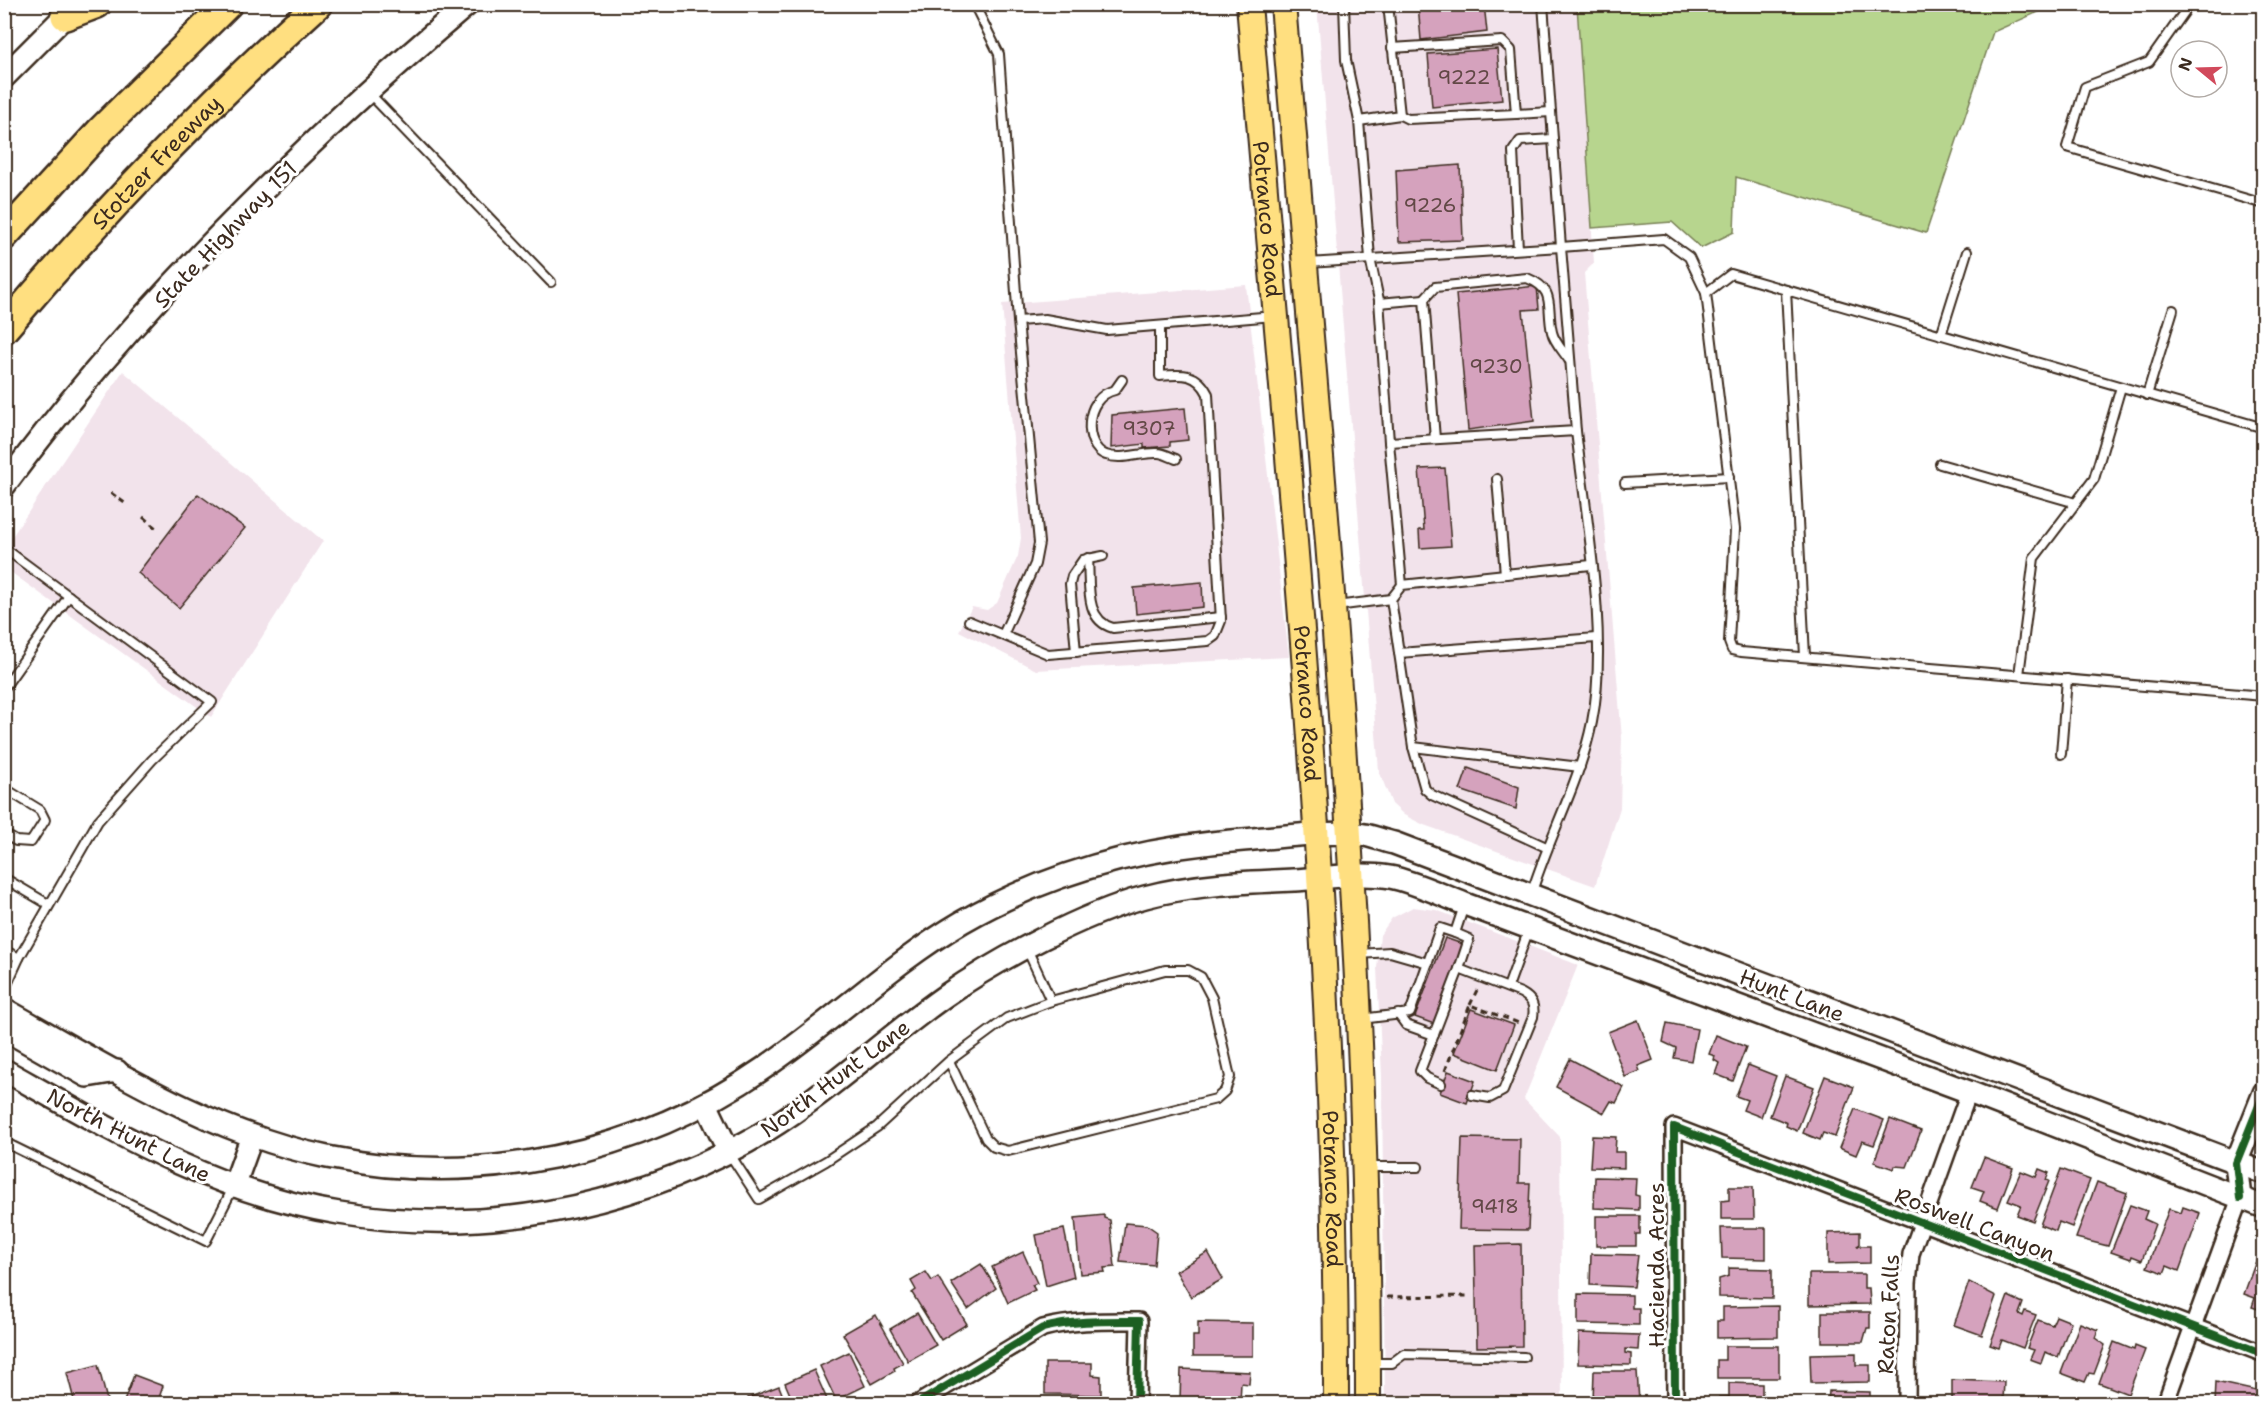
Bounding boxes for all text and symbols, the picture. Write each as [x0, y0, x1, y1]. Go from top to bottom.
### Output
north arrow [2169, 39, 2229, 99]
text: N [2173, 55, 2197, 74]
house number: 9222 [1438, 64, 1490, 90]
street label: Stotzer Freeway [85, 89, 228, 236]
street label: Potranco Road [1246, 140, 1288, 299]
street label: State Highway 151 [147, 154, 303, 314]
house number: 9226 [1403, 192, 1457, 218]
house number: 9230 [1469, 353, 1523, 379]
house number: 9307 [1122, 415, 1176, 441]
street label: Potranco Road [1287, 624, 1327, 783]
street label: Hunt Lane [1735, 962, 1849, 1029]
street label: North Hunt Lane [755, 1013, 916, 1144]
street label: North Hunt Lane [42, 1082, 216, 1189]
street label: Potranco Road [1316, 1110, 1349, 1268]
street label: Roswell Canyon [1891, 1181, 2059, 1268]
street label: Hacienda Acres [1642, 1182, 1671, 1348]
house number: 9418 [1471, 1193, 1519, 1219]
street label: Raton Falls [1871, 1253, 1906, 1375]

